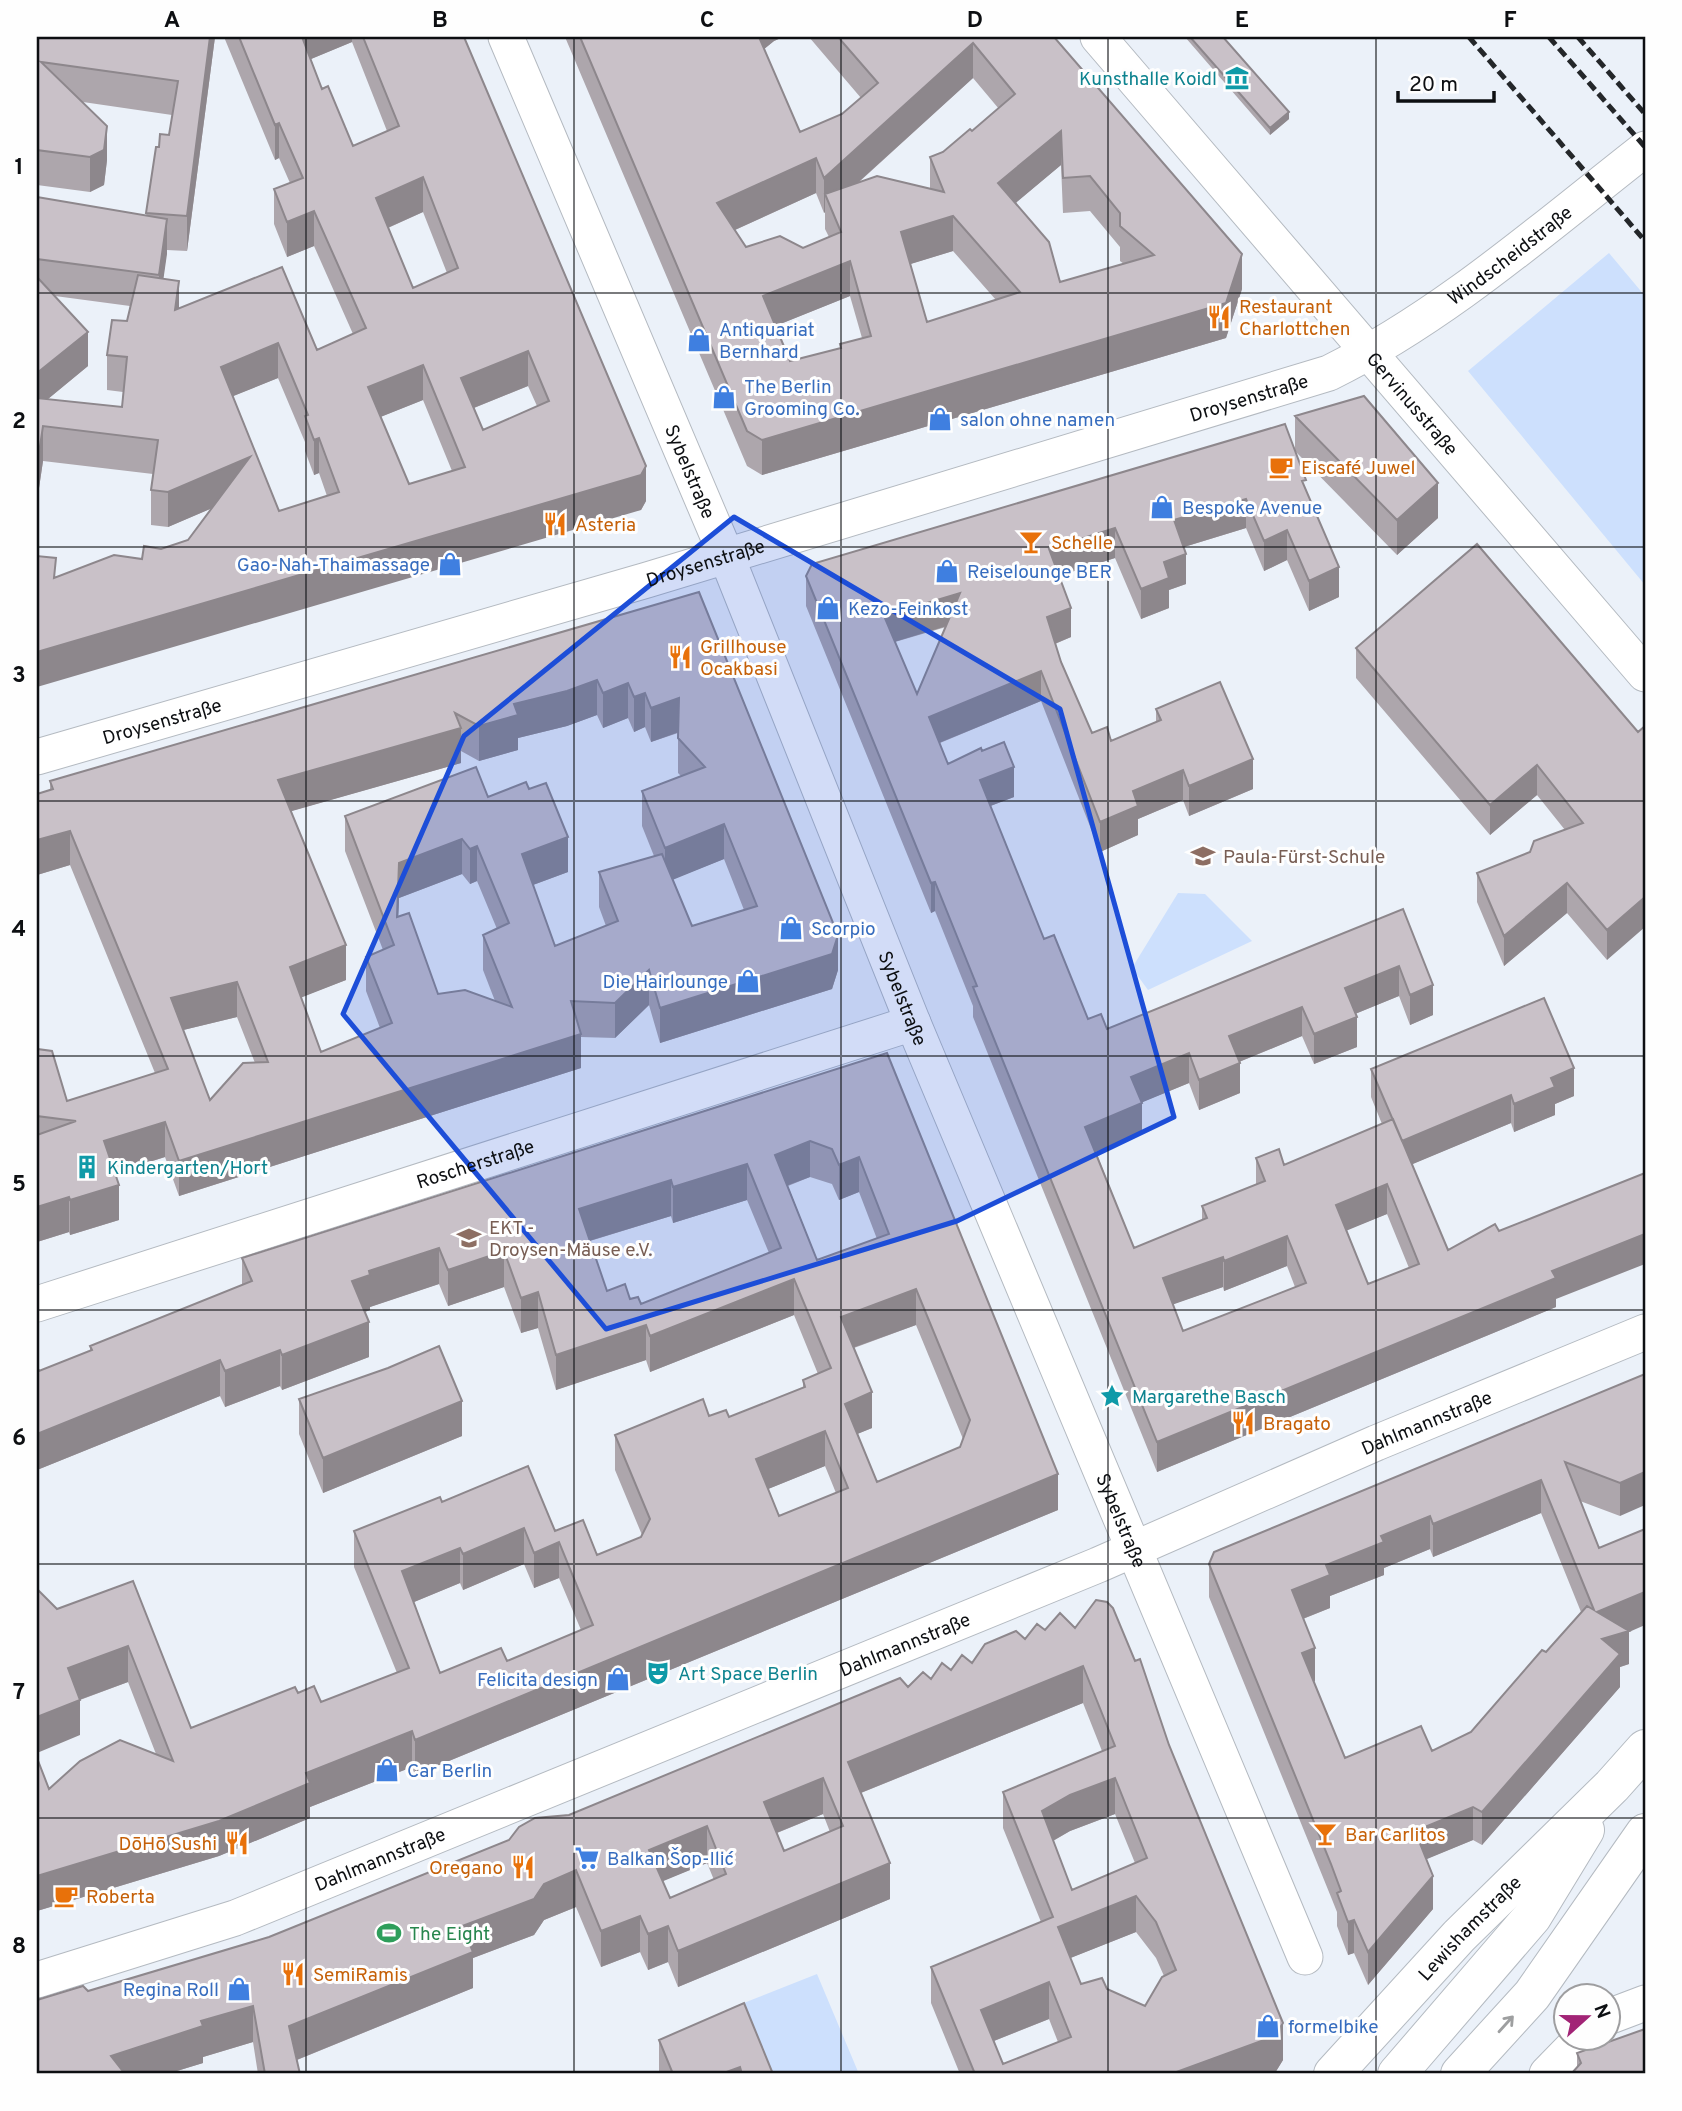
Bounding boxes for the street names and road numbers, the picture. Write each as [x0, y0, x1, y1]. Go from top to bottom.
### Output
street label: Windscheidstraße [1444, 201, 1578, 312]
street label: Gervinusstraße [1360, 348, 1462, 461]
street label: Droysenstraße [1187, 370, 1312, 429]
street label: Sybelstraße [658, 421, 719, 523]
street label: Droysenstraße [643, 535, 768, 594]
street label: Droysenstraße [100, 694, 225, 751]
street label: Sybelstraße [871, 948, 931, 1050]
street label: Roscherstraße [414, 1135, 538, 1196]
street label: Dahlmannstraße [1358, 1386, 1496, 1462]
street label: Sybelstraße [1089, 1470, 1150, 1572]
street label: Dahlmannstraße [836, 1608, 974, 1683]
street label: Dahlmannstraße [312, 1823, 450, 1898]
street label: Lewishamstraße [1414, 1871, 1527, 1987]

